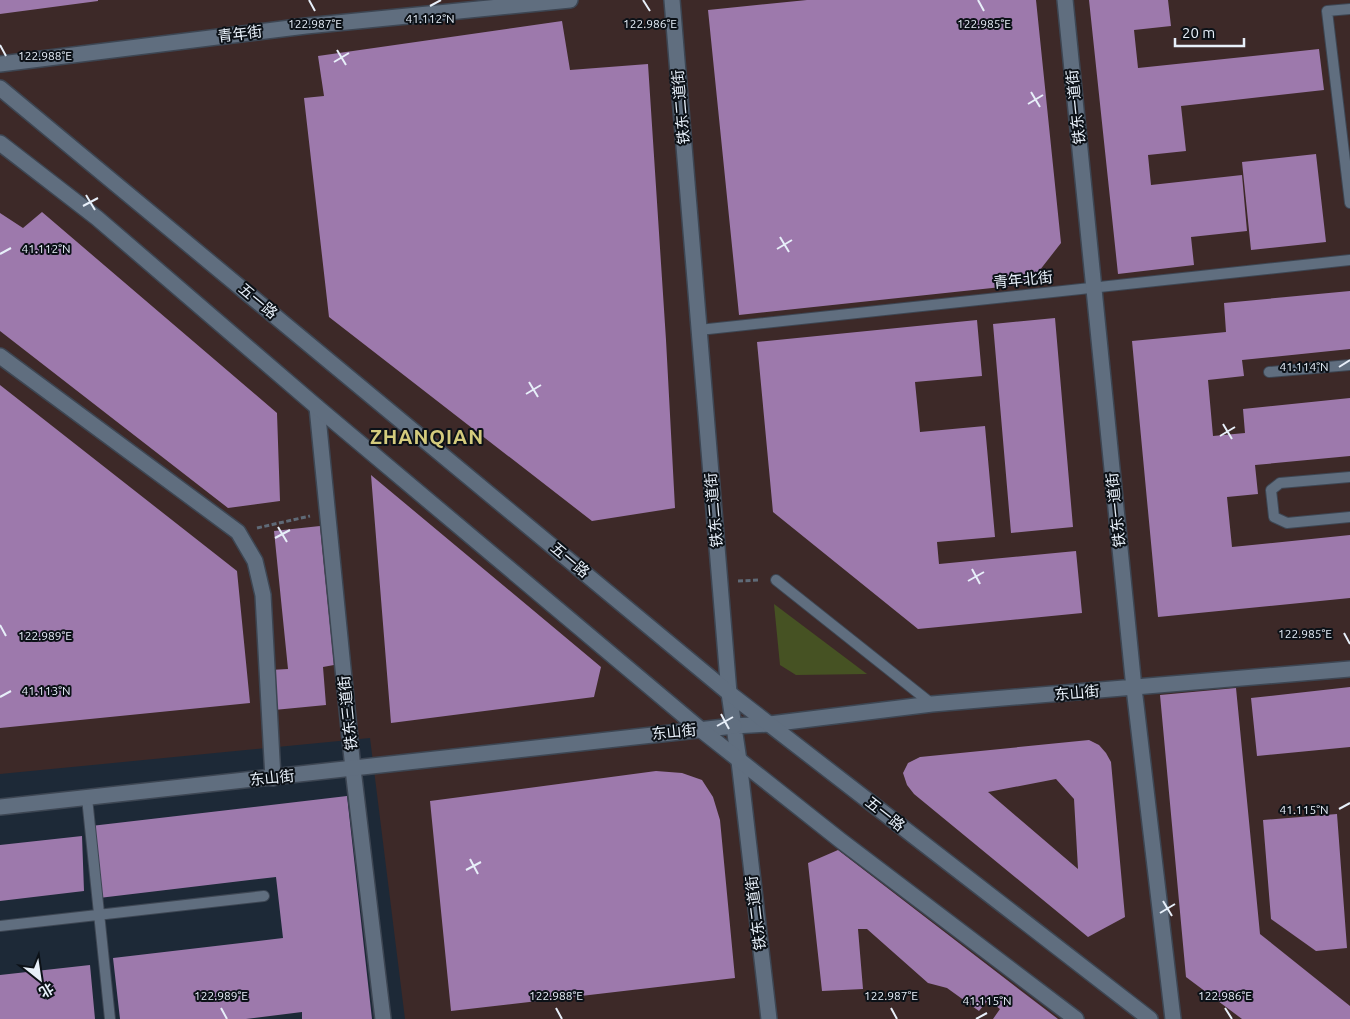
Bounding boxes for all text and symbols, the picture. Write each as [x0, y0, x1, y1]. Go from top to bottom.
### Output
text: 41.112°N [405, 12, 455, 25]
scale bar [1175, 15, 1244, 47]
text: 122.987°E [288, 17, 342, 30]
text: 122.986°E [623, 17, 677, 30]
text: 122.985°E [957, 17, 1011, 30]
street label: 青年街 [217, 22, 263, 45]
text: 20 m [1182, 24, 1215, 41]
text: 122.988°E [18, 49, 72, 62]
street label: 铁东二道街 [669, 69, 692, 145]
street label: 铁东一道街 [1063, 69, 1088, 145]
text: 41.112°N [21, 242, 71, 255]
street label: 青年北街 [992, 268, 1054, 291]
street label: 五一路 [236, 280, 281, 322]
text: 41.114°N [1279, 360, 1329, 373]
district label: ZHANQIAN [370, 425, 484, 448]
street label: 铁东二道街 [702, 472, 725, 548]
street label: 铁东一道街 [1103, 472, 1128, 548]
street label: 五一路 [548, 539, 593, 581]
text: 122.985°E [1278, 627, 1332, 640]
text: 122.989°E [18, 629, 72, 642]
street label: 铁东三道街 [335, 675, 360, 751]
street label: 东山街 [1054, 682, 1100, 703]
text: 41.113°N [21, 684, 71, 697]
street label: 东山街 [651, 721, 697, 742]
street label: 东山街 [249, 767, 295, 788]
street label: 五一路 [862, 793, 908, 834]
text: 41.115°N [1279, 803, 1329, 816]
street label: 铁东二道街 [742, 875, 769, 951]
north arrow [15, 954, 65, 1004]
text: 北 [36, 980, 57, 1001]
text: 122.989°E [194, 989, 248, 1002]
text: 122.988°E [529, 989, 583, 1002]
text: 122.987°E [864, 989, 918, 1002]
text: 122.986°E [1198, 989, 1252, 1002]
text: 41.115°N [962, 994, 1012, 1007]

